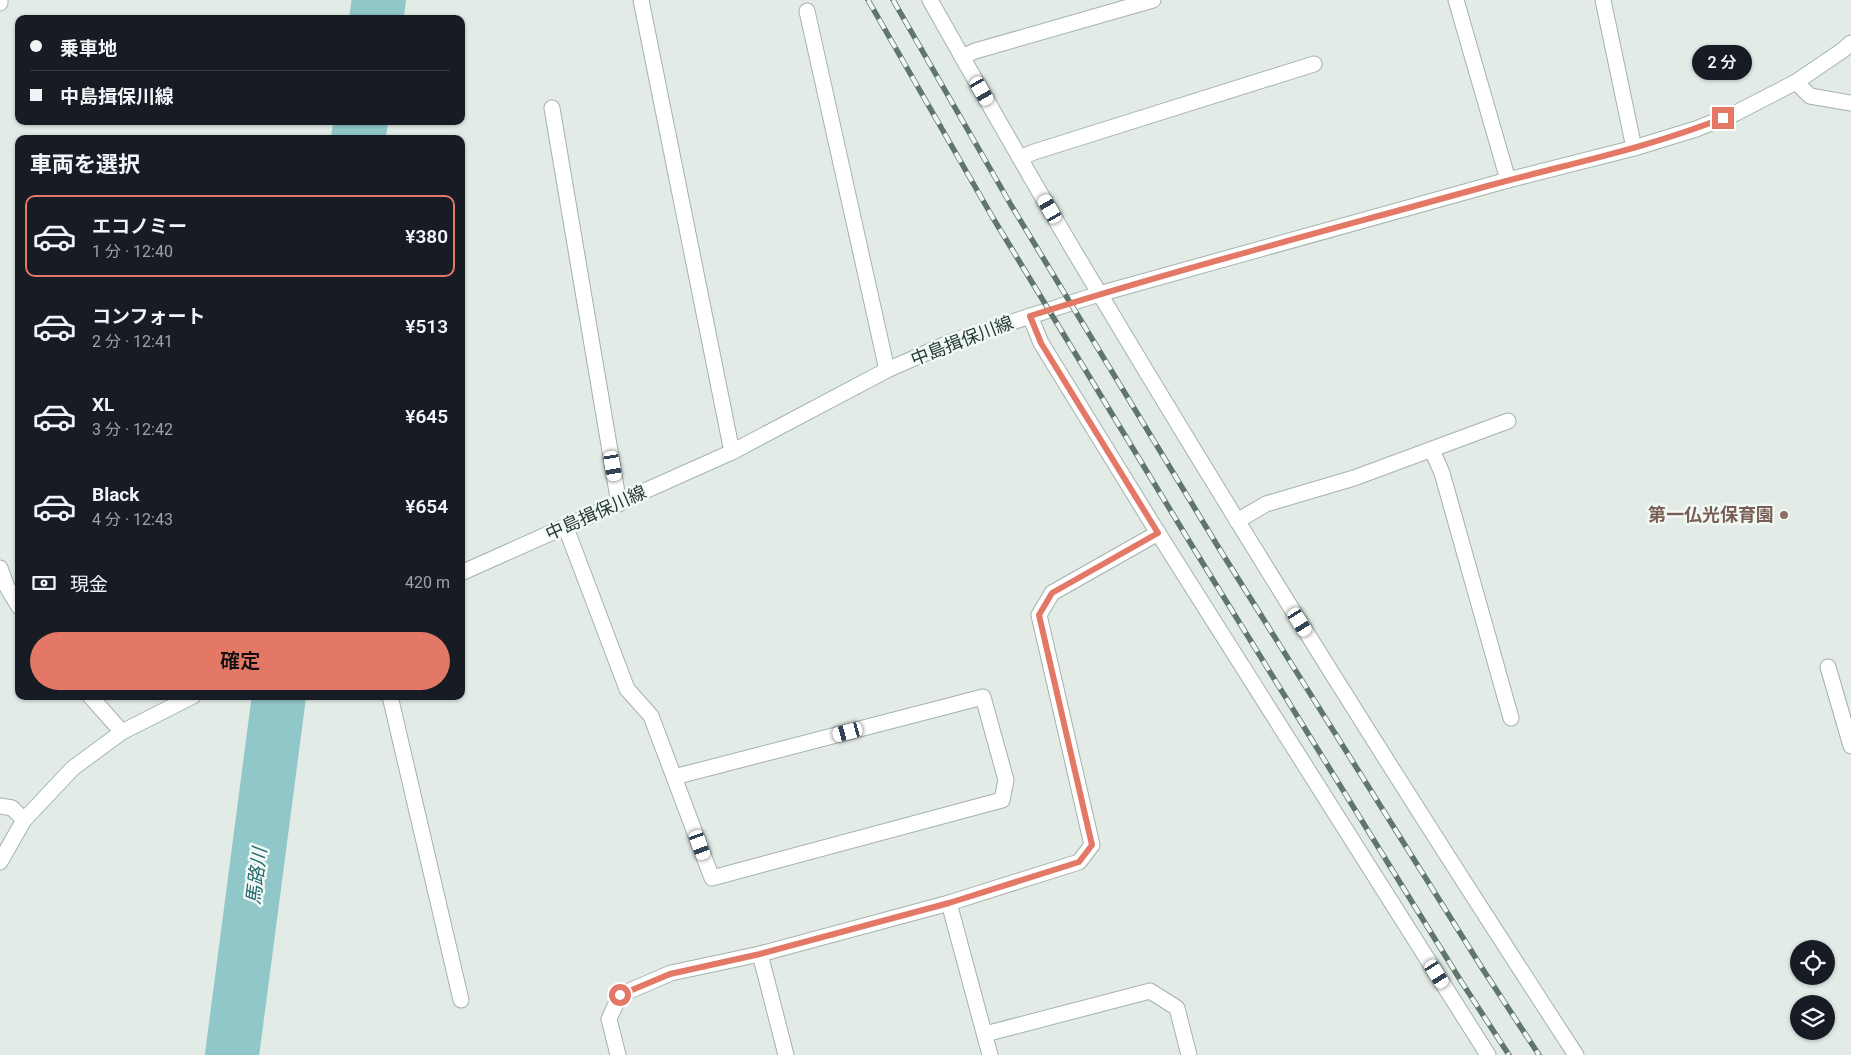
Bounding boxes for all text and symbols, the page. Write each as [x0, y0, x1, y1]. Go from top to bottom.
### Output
text: 乗車地 [60, 37, 117, 60]
callout: 2 分 [1693, 46, 1753, 80]
text: 2 分 [1707, 53, 1737, 72]
car [968, 74, 995, 108]
text: 中島揖保川線 [60, 85, 174, 108]
route end [1712, 107, 1734, 129]
text: 車両を選択 [30, 152, 140, 177]
car [1036, 192, 1063, 226]
icon: car [32, 214, 77, 259]
text: エコノミー [92, 215, 187, 238]
text: ¥380 [405, 225, 448, 248]
text: 1 分 · 12:40 [92, 242, 173, 261]
icon: car [32, 304, 77, 349]
text: コンフォート [92, 305, 205, 328]
street label: 中島揖保川線 [908, 311, 1016, 370]
text: ¥513 [405, 315, 448, 338]
text: 2 分 · 12:41 [92, 332, 173, 351]
text: XL [92, 393, 114, 416]
icon: car [32, 394, 77, 439]
text: ¥645 [405, 405, 448, 428]
text: 3 分 · 12:42 [92, 420, 173, 439]
car [603, 450, 622, 482]
street label: 中島揖保川線 [542, 481, 649, 544]
text: Black [92, 483, 139, 506]
icon: car [32, 484, 77, 529]
text: ¥654 [405, 495, 448, 518]
place label: 第一仏光保育園 [1648, 504, 1774, 525]
marker: 第一仏光保育園 [1778, 509, 1790, 521]
text: 4 分 · 12:43 [92, 510, 173, 529]
icon: cash [30, 569, 58, 597]
text: 現金 [70, 573, 108, 596]
text: 420 m [405, 573, 450, 592]
car [1285, 605, 1314, 639]
button: 確定 [30, 632, 450, 690]
car [831, 721, 864, 743]
car [687, 828, 712, 862]
water label: 馬路川 [242, 844, 272, 906]
map controls [1790, 940, 1835, 1040]
button: locate [1790, 940, 1835, 985]
car [1422, 957, 1451, 991]
route start [609, 984, 631, 1006]
button: layers [1790, 995, 1835, 1040]

